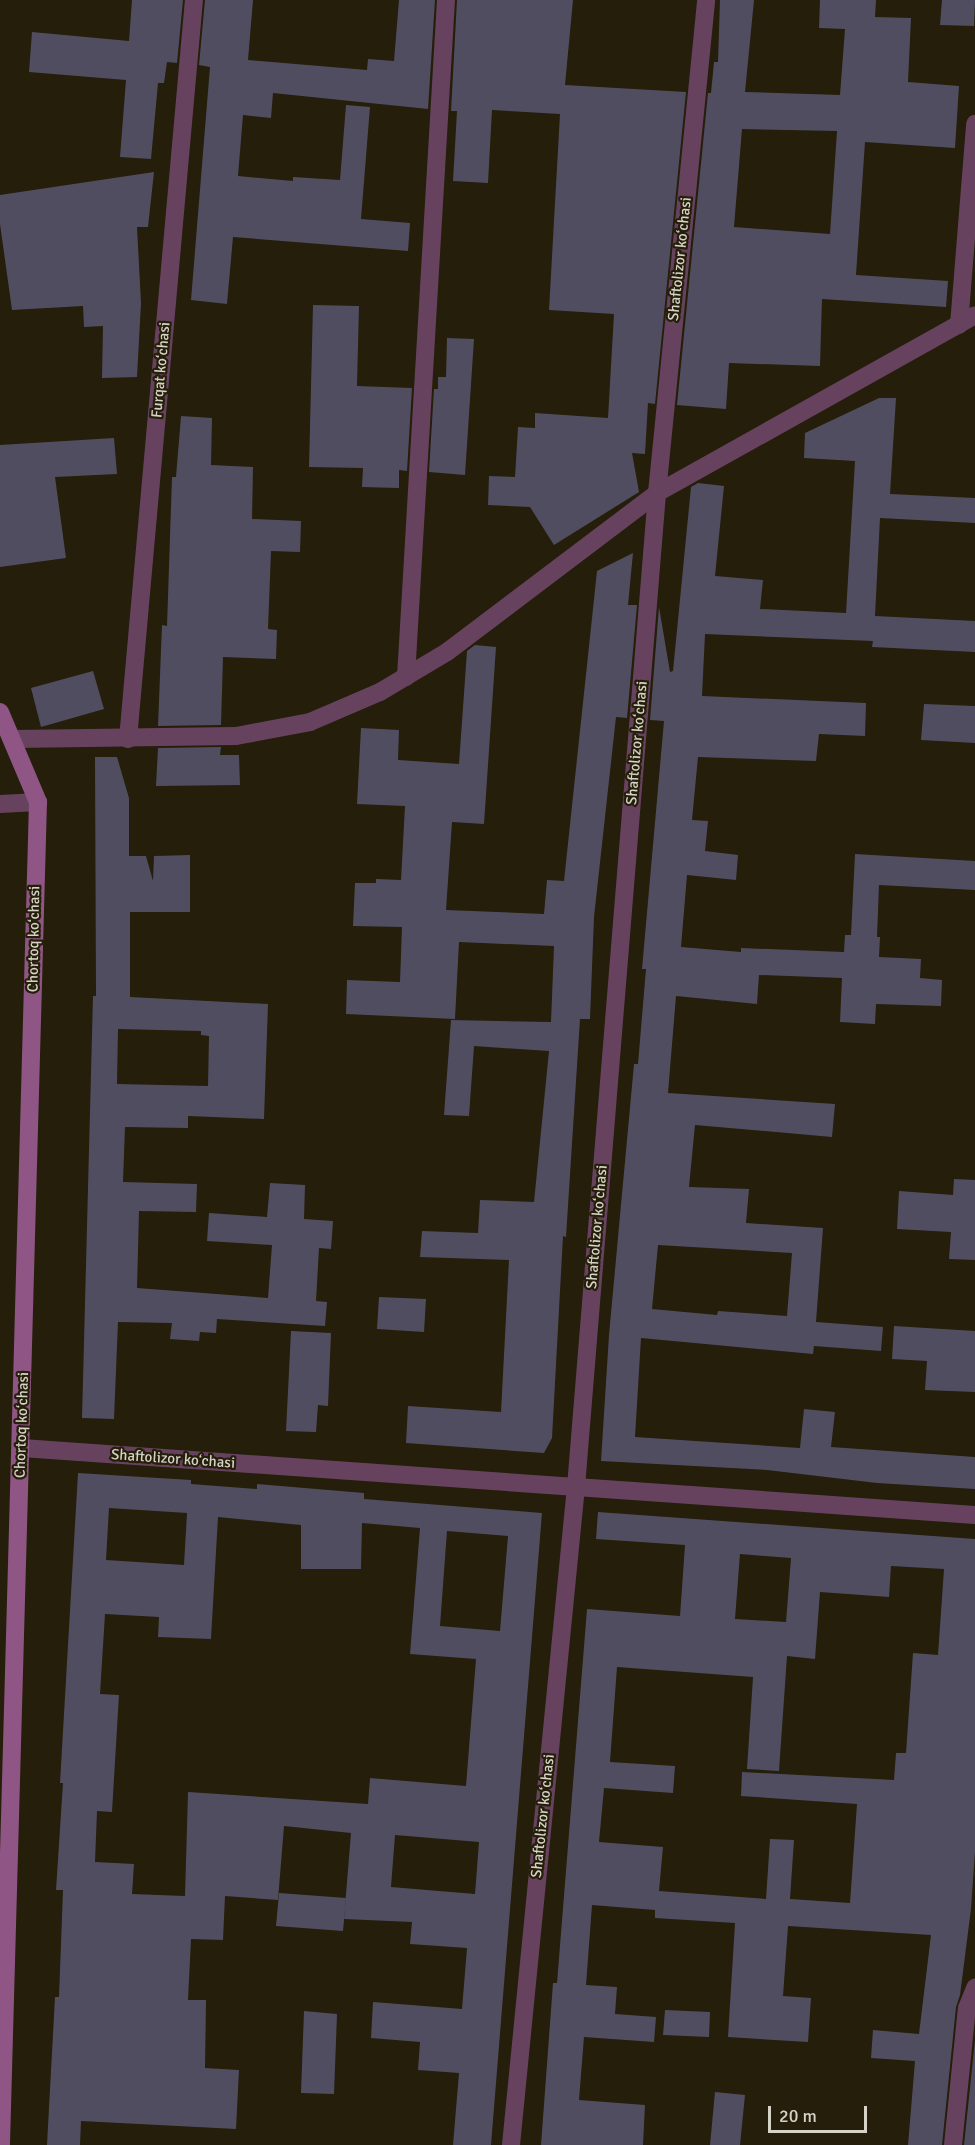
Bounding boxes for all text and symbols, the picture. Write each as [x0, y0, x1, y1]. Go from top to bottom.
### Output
street label: Shaftolizor koʻchasi [665, 196, 695, 322]
street label: Furqat koʻchasi [148, 321, 174, 419]
street label: Shaftolizor koʻchasi [623, 680, 651, 806]
street label: Chortoq koʻchasi [24, 886, 44, 992]
street label: Shaftolizor koʻchasi [583, 1164, 611, 1290]
street label: Chortoq koʻchasi [11, 1372, 33, 1478]
street label: Shaftolizor koʻchasi [110, 1446, 236, 1472]
street label: Shaftolizor koʻchasi [528, 1753, 558, 1879]
scale bar [771, 2094, 870, 2132]
text: 20 m [779, 2105, 817, 2127]

